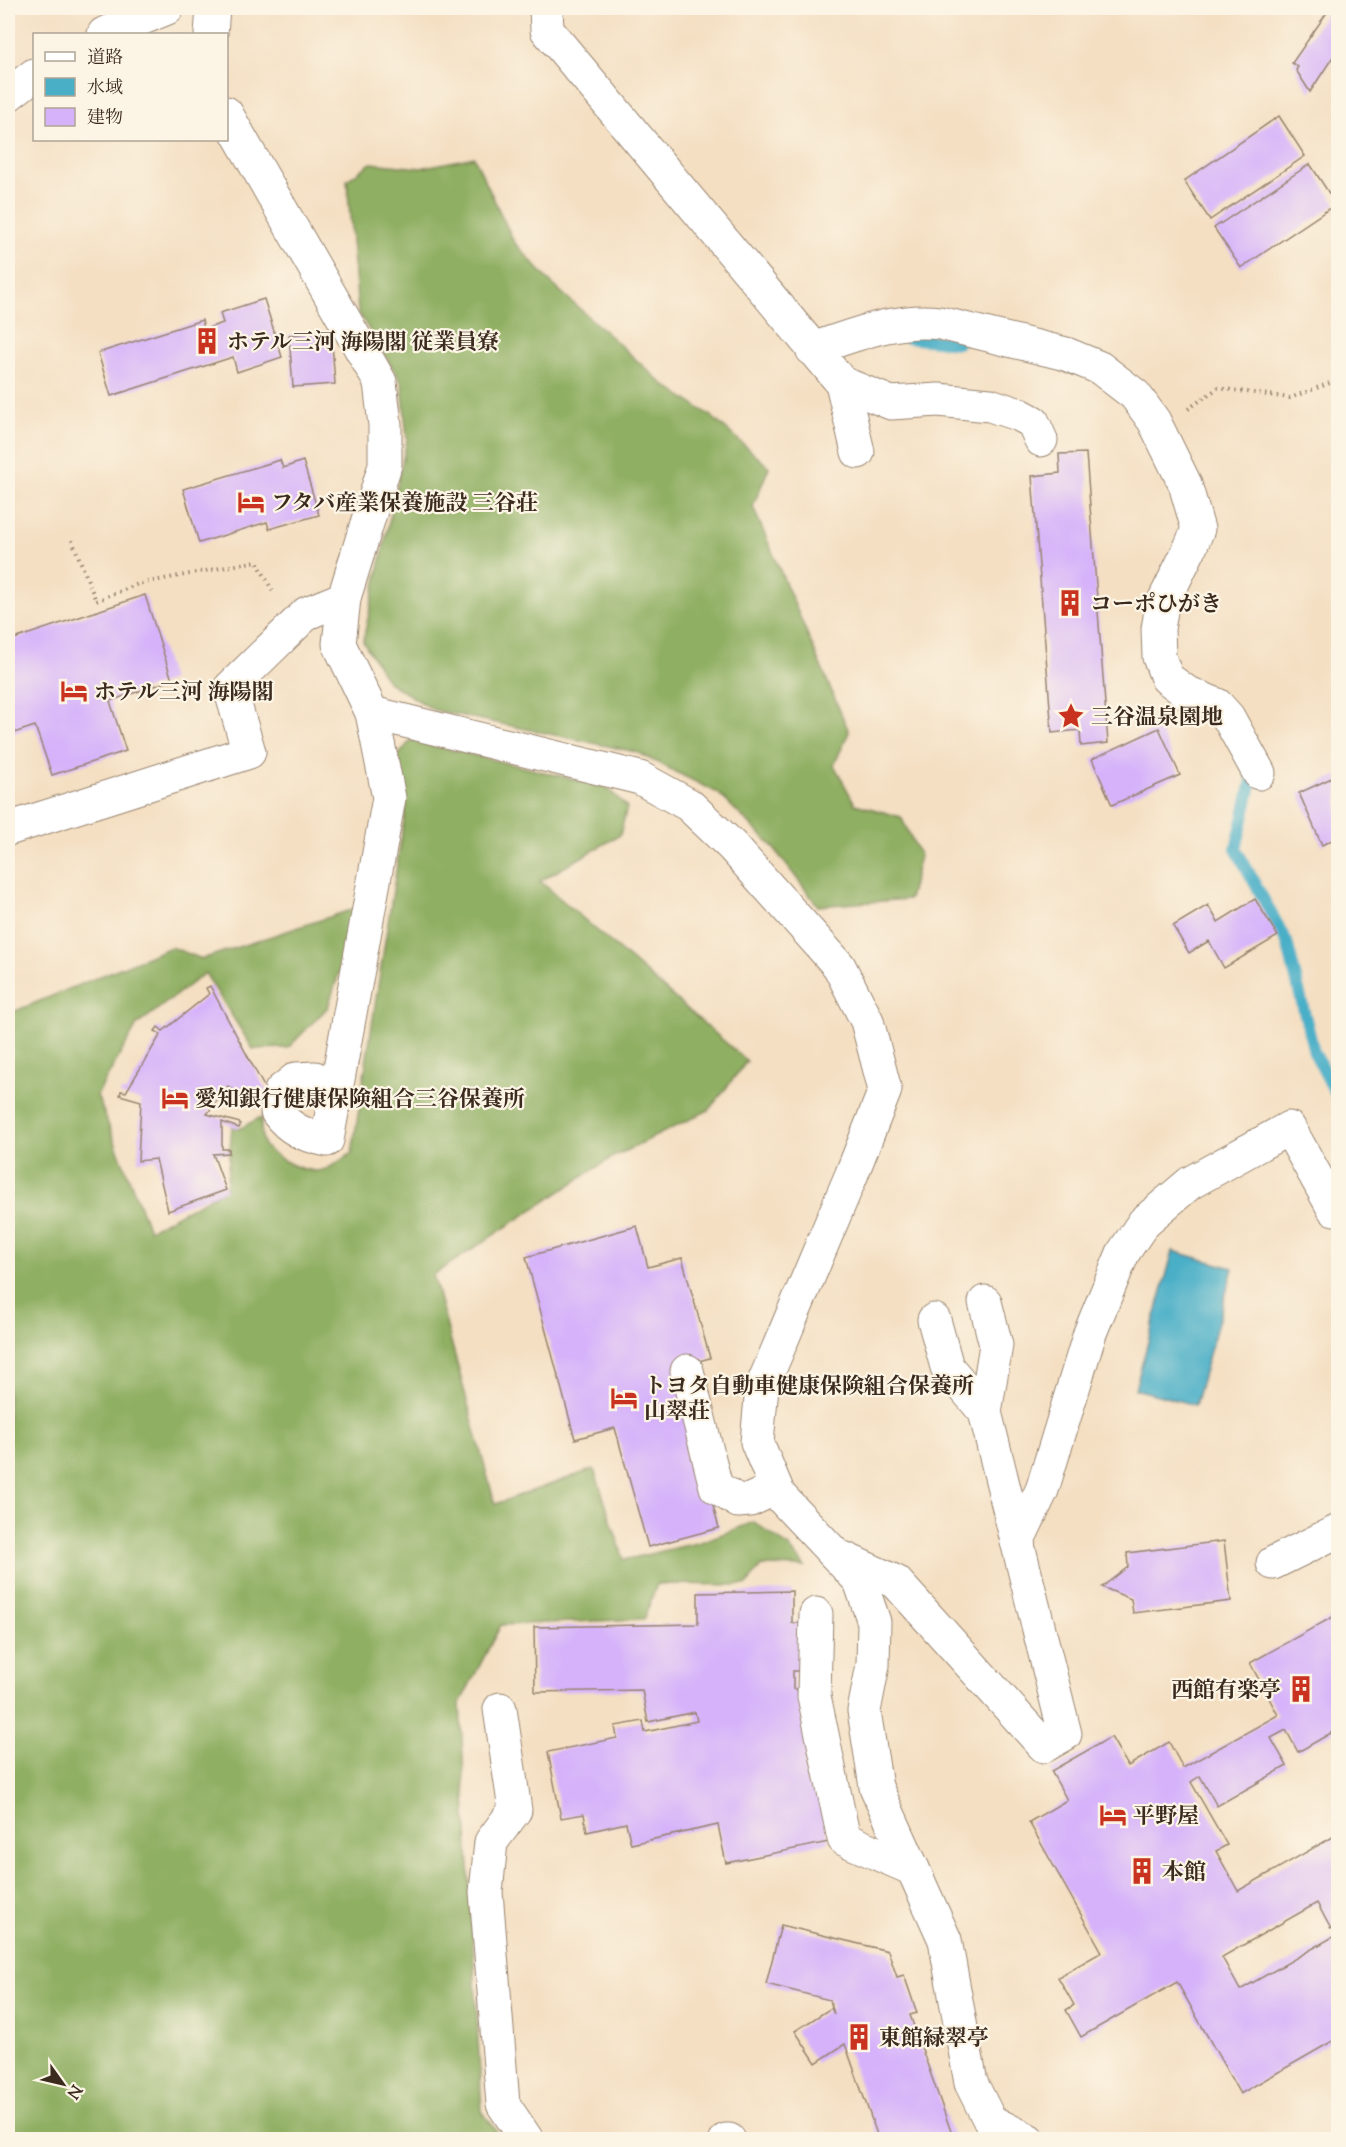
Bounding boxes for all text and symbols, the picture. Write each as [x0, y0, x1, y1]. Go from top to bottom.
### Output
legend [33, 33, 228, 141]
text: 道路 [87, 46, 123, 72]
text: 水域 [87, 76, 123, 102]
text: 建物 [87, 106, 123, 132]
building icon: ホテル三河 海陽閣 従業員寮 [192, 326, 222, 356]
place label: ホテル三河 海陽閣 従業員寮 [227, 328, 499, 360]
hotel icon: フタバ産業保養施設 三谷荘 [236, 487, 266, 517]
place label: フタバ産業保養施設 三谷荘 [271, 489, 538, 521]
building icon: コーポひがき [1055, 588, 1085, 618]
place label: コーポひがき [1090, 590, 1222, 622]
hotel icon: ホテル三河 海陽閣 [59, 676, 89, 706]
place label: ホテル三河 海陽閣 [94, 678, 274, 710]
place icon: 三谷温泉園地 [1056, 701, 1086, 731]
place label: 三谷温泉園地 [1091, 703, 1223, 735]
hotel icon: 愛知銀行健康保険組合三谷保養所 [160, 1083, 190, 1113]
place label: 愛知銀行健康保険組合三谷保養所 [195, 1085, 525, 1117]
place label: トヨタ自動車健康保険組合保養所 山翠荘 [644, 1372, 974, 1429]
hotel icon: トヨタ自動車健康保険組合保養所 山翠荘 [609, 1383, 639, 1413]
building icon: 西館有楽亭 [1286, 1674, 1316, 1704]
place label: 西館有楽亭 [1171, 1676, 1281, 1708]
hotel icon: 平野屋 [1098, 1800, 1128, 1830]
place label: 平野屋 [1133, 1802, 1199, 1834]
building icon: 本館 [1127, 1856, 1157, 1886]
place label: 本館 [1162, 1858, 1206, 1890]
building icon: 東館緑翠亭 [844, 2022, 874, 2052]
place label: 東館緑翠亭 [879, 2024, 989, 2056]
north arrow [33, 2054, 93, 2114]
text: N [60, 2079, 86, 2103]

